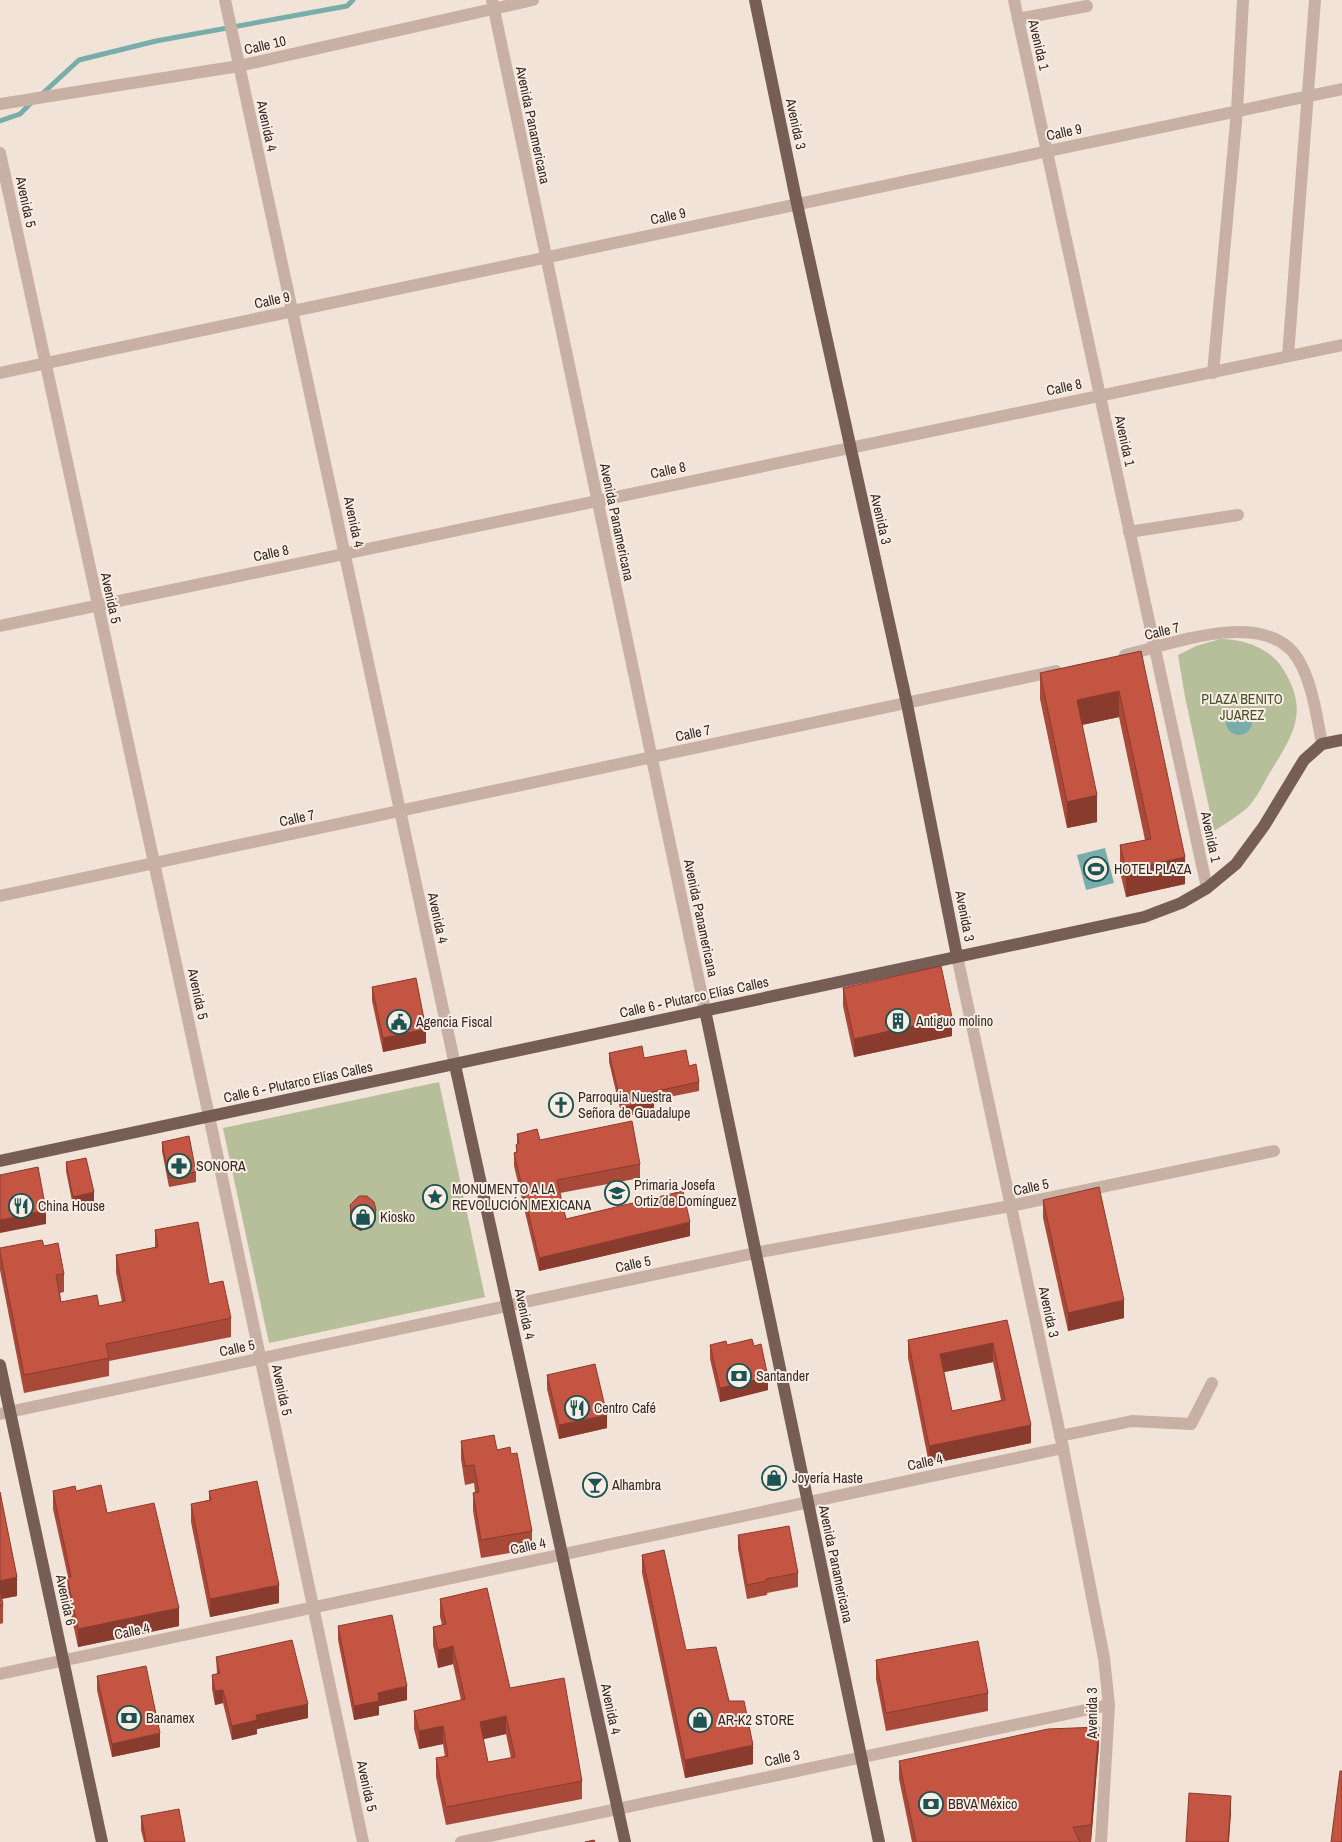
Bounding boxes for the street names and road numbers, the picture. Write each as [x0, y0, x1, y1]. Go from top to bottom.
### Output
street label: Avenida 1 [1024, 17, 1054, 73]
street label: Calle 10 [242, 31, 288, 59]
street label: Avenida Panamericana [512, 64, 554, 186]
street label: Avenida 3 [782, 96, 810, 151]
street label: Avenida 4 [253, 98, 281, 154]
street label: Calle 9 [1045, 119, 1083, 145]
street label: Avenida 5 [12, 174, 40, 229]
street label: Calle 9 [649, 203, 687, 229]
street label: Calle 9 [253, 287, 291, 313]
street label: Calle 8 [1045, 374, 1083, 400]
street label: Avenida 1 [1111, 413, 1139, 469]
street label: Calle 8 [649, 457, 687, 483]
street label: Avenida Panamericana [596, 461, 638, 583]
street label: Avenida 3 [866, 491, 896, 546]
street label: Avenida 4 [340, 494, 368, 550]
street label: Calle 8 [252, 540, 290, 566]
street label: Avenida 5 [97, 570, 125, 625]
street label: Calle 7 [1143, 618, 1181, 644]
street label: Calle 7 [674, 720, 712, 746]
street label: Calle 7 [278, 805, 316, 831]
street label: Avenida 1 [1197, 809, 1225, 865]
street label: Avenida Panamericana [680, 857, 722, 979]
street label: Avenida 3 [951, 888, 979, 943]
street label: Avenida 4 [424, 890, 452, 946]
street label: Avenida 5 [184, 966, 212, 1021]
street label: Calle 6 - Plutarco Elías Calles [618, 972, 770, 1022]
street label: Calle 6 - Plutarco Elías Calles [222, 1057, 374, 1107]
street label: Calle 5 [1012, 1174, 1050, 1200]
street label: Calle 5 [614, 1251, 652, 1277]
street label: Avenida 3 [1035, 1284, 1063, 1339]
street label: Avenida 4 [511, 1286, 539, 1342]
street label: Calle 5 [218, 1335, 256, 1361]
street label: Avenida 5 [268, 1362, 296, 1417]
street label: Calle 4 [906, 1449, 945, 1475]
street label: Avenida Panamericana [815, 1503, 857, 1625]
street label: Calle 4 [509, 1533, 548, 1559]
street label: Avenida 6 [52, 1572, 80, 1627]
street label: Calle 4 [113, 1618, 152, 1644]
street label: Avenida 4 [597, 1681, 625, 1737]
street label: Avenida 3 [1083, 1687, 1101, 1740]
street label: Calle 3 [763, 1745, 801, 1771]
street label: Avenida 5 [353, 1758, 381, 1813]

